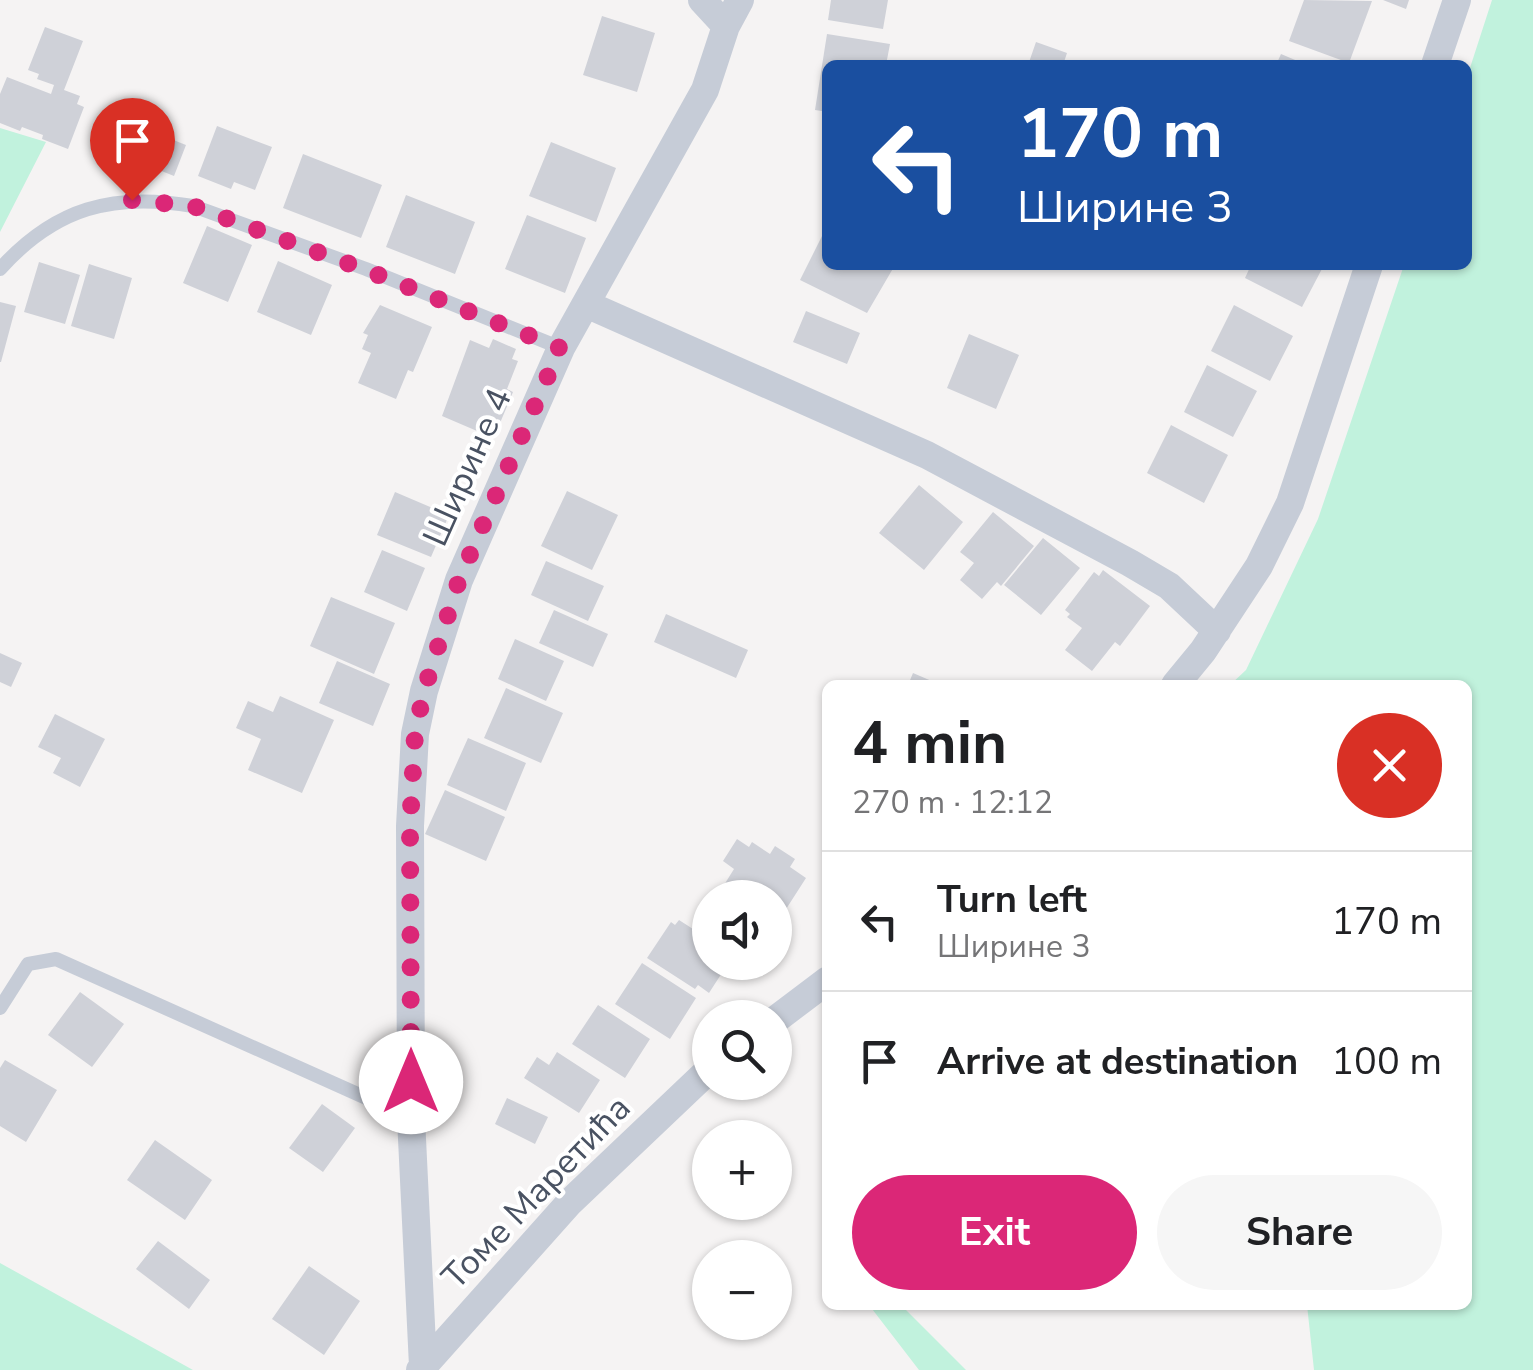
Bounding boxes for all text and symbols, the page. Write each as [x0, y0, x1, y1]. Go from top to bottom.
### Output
text: 170 m [1017, 86, 1223, 182]
pin [90, 98, 175, 201]
icon: left [852, 100, 982, 230]
icon: arrive [105, 113, 160, 168]
text: Ширине 3 [1017, 177, 1233, 238]
street label: Ширине 4 [412, 381, 523, 554]
text: 4 min [852, 702, 1007, 784]
button: close [1337, 713, 1442, 818]
text: 270 m · 12:12 [852, 781, 1053, 824]
text: Turn left [937, 874, 1087, 925]
map controls [692, 880, 792, 1340]
button: sound [692, 880, 792, 980]
icon: left [852, 894, 907, 949]
text: 170 m [1331, 896, 1442, 947]
text: Ширине 3 [937, 925, 1091, 968]
button: search [692, 1000, 792, 1100]
position arrow [359, 1030, 463, 1134]
icon: arrive [852, 1034, 907, 1089]
text: Arrive at destination [937, 1036, 1298, 1087]
text: 100 m [1331, 1036, 1442, 1087]
street label: Томе Маретића [432, 1085, 641, 1300]
button: + [692, 1120, 792, 1220]
button: Exit [852, 1175, 1137, 1290]
button: Share [1157, 1175, 1442, 1290]
button: − [692, 1240, 792, 1340]

